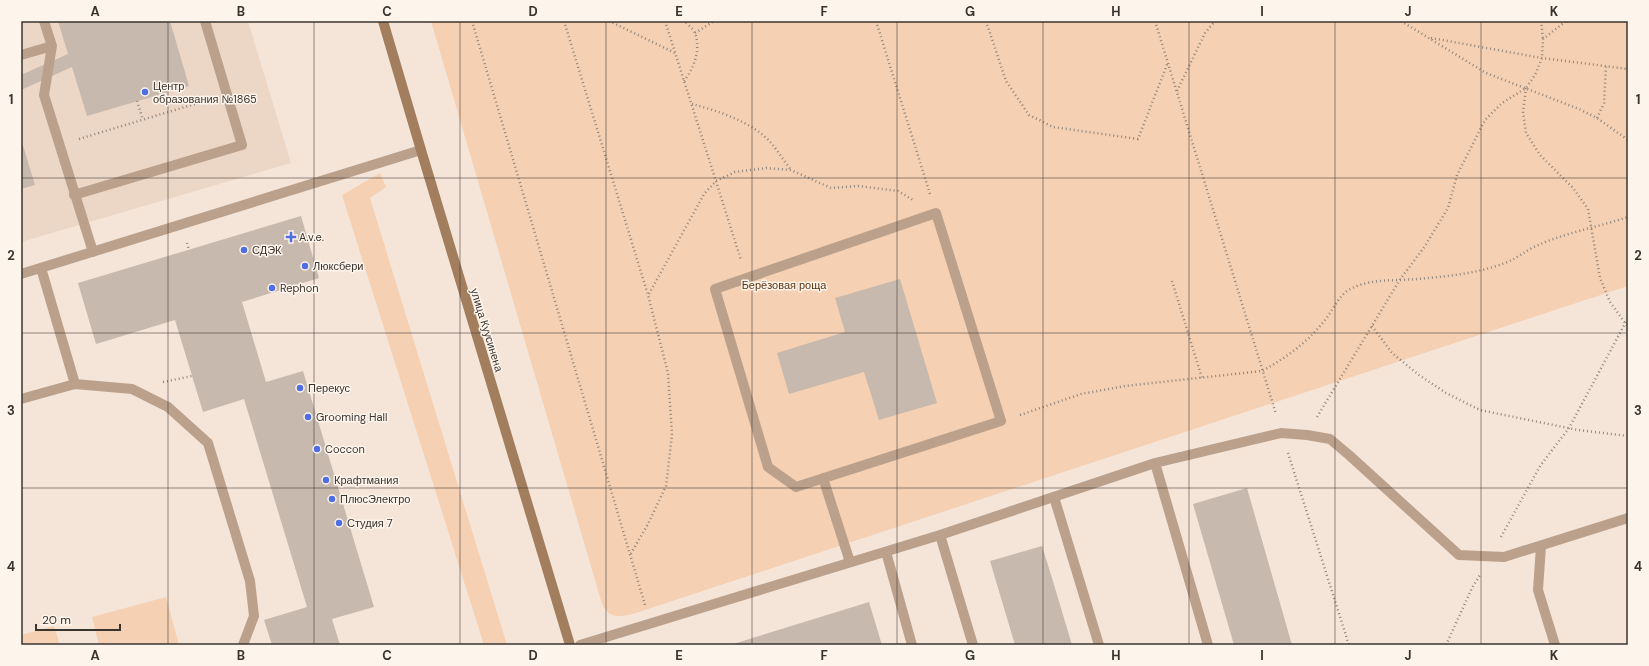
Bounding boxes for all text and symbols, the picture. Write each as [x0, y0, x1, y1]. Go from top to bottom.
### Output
text: A [90, 3, 100, 20]
text: B [237, 3, 245, 20]
text: C [382, 3, 392, 20]
text: D [528, 3, 538, 20]
text: E [675, 3, 683, 20]
text: F [820, 3, 828, 20]
text: G [965, 3, 975, 20]
text: H [1111, 3, 1121, 20]
text: I [1260, 3, 1264, 20]
text: J [1404, 3, 1412, 20]
text: K [1550, 3, 1559, 20]
place label: Центр образования №1865 [153, 79, 257, 106]
marker: Центр образования №1865 [140, 87, 150, 97]
text: 1 [9, 91, 13, 108]
text: 1 [1636, 91, 1640, 108]
place label: A.v.e. [299, 230, 324, 244]
marker: A.v.e. [286, 232, 296, 242]
place label: СДЭК [252, 243, 282, 257]
marker: СДЭК [239, 245, 249, 255]
text: 2 [7, 247, 15, 264]
text: 2 [1634, 247, 1642, 264]
place label: Люксбери [313, 259, 363, 273]
marker: Люксбери [300, 261, 310, 271]
park label: Берёзовая роща [742, 278, 827, 292]
place label: Rephon [280, 281, 319, 295]
marker: Rephon [267, 283, 277, 293]
street label: улица Куусинена [468, 287, 507, 374]
place label: Перекус [308, 381, 351, 395]
marker: Перекус [295, 383, 305, 393]
text: 3 [7, 402, 15, 419]
text: 3 [1634, 402, 1642, 419]
place label: Grooming Hall [316, 410, 387, 424]
marker: Grooming Hall [303, 412, 313, 422]
place label: Coccon [325, 442, 365, 456]
marker: Coccon [312, 444, 322, 454]
place label: Крафтмания [334, 473, 398, 487]
marker: Крафтмания [321, 475, 331, 485]
place label: ПлюсЭлектро [340, 492, 410, 506]
marker: ПлюсЭлектро [327, 494, 337, 504]
place label: Студия 7 [347, 516, 393, 530]
marker: Студия 7 [334, 518, 344, 528]
text: 4 [7, 558, 15, 575]
text: 4 [1634, 558, 1642, 575]
scale bar [36, 606, 120, 632]
text: 20 m [42, 612, 71, 628]
text: A [90, 647, 100, 664]
text: B [237, 647, 245, 664]
text: C [382, 647, 392, 664]
text: D [528, 647, 538, 664]
text: E [675, 647, 683, 664]
text: F [820, 647, 828, 664]
text: G [965, 647, 975, 664]
text: H [1111, 647, 1121, 664]
text: I [1260, 647, 1264, 664]
text: J [1404, 647, 1412, 664]
text: K [1550, 647, 1559, 664]

